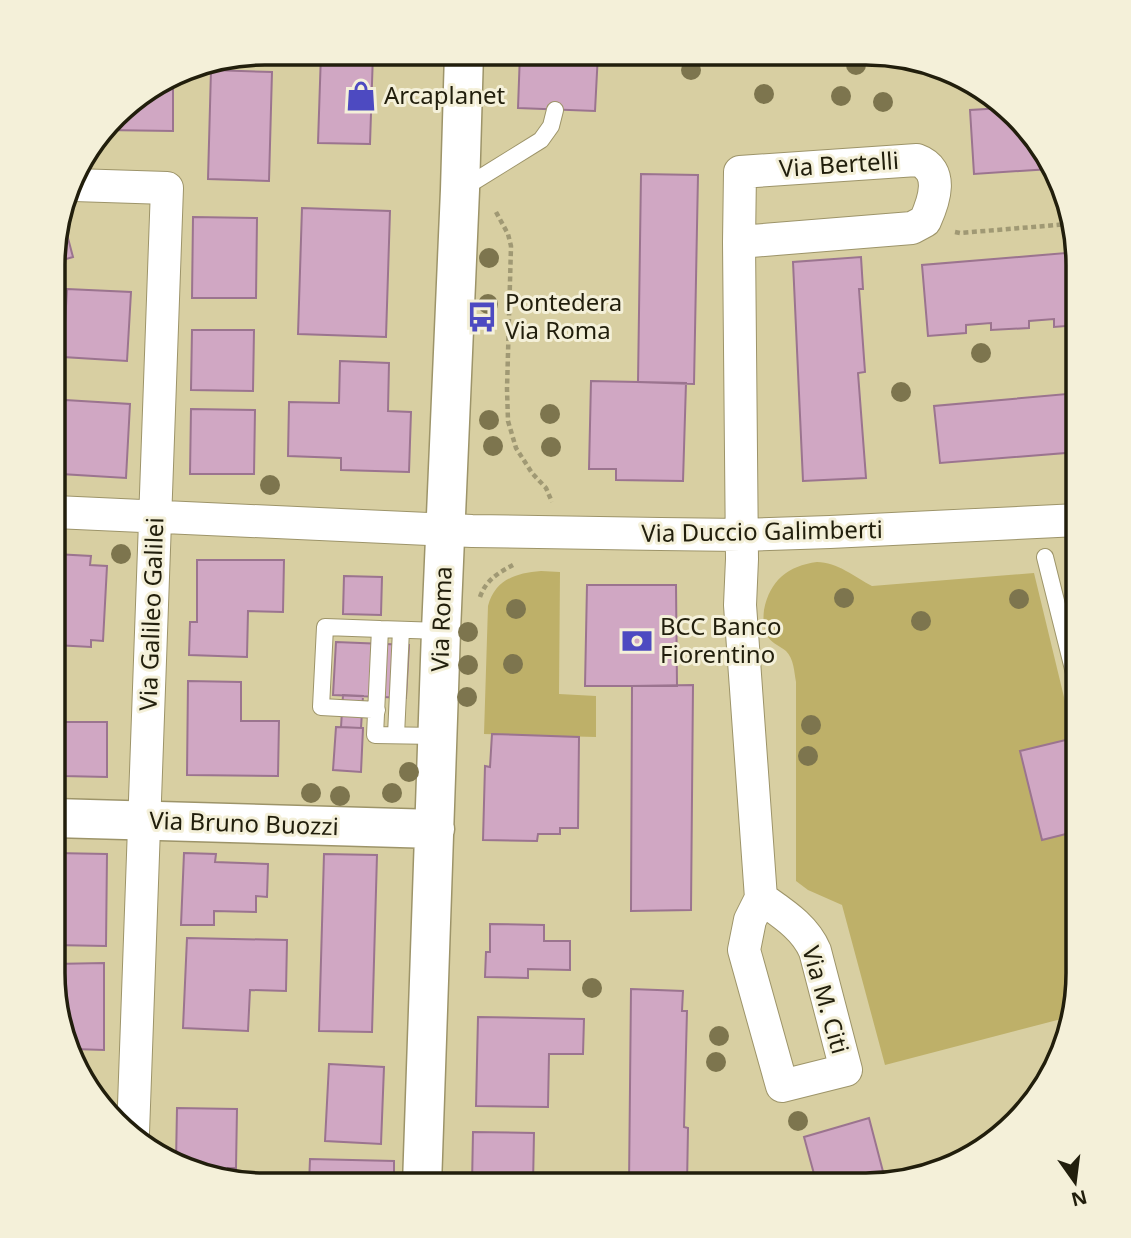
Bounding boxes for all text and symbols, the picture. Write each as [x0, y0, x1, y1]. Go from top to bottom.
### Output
place label: Arcaplanet [384, 78, 506, 111]
shop icon: Arcaplanet [344, 79, 378, 113]
street label: Via Bertelli [778, 143, 900, 184]
place label: Pontedera Via Roma [505, 285, 622, 346]
bus stop icon: Pontedera Via Roma [465, 300, 499, 334]
street label: Via Duccio Galimberti [641, 512, 883, 549]
street label: Via Galileo Galilei [131, 517, 170, 711]
street label: Via Roma [422, 566, 459, 672]
place label: BCC Banco Fiorentino [660, 609, 782, 670]
bank icon: BCC Banco Fiorentino [620, 624, 654, 658]
street label: Via Bruno Buozzi [149, 803, 339, 842]
street label: Via M. Citi [795, 942, 858, 1057]
north arrow [1040, 1147, 1110, 1217]
text: N [1068, 1184, 1090, 1213]

